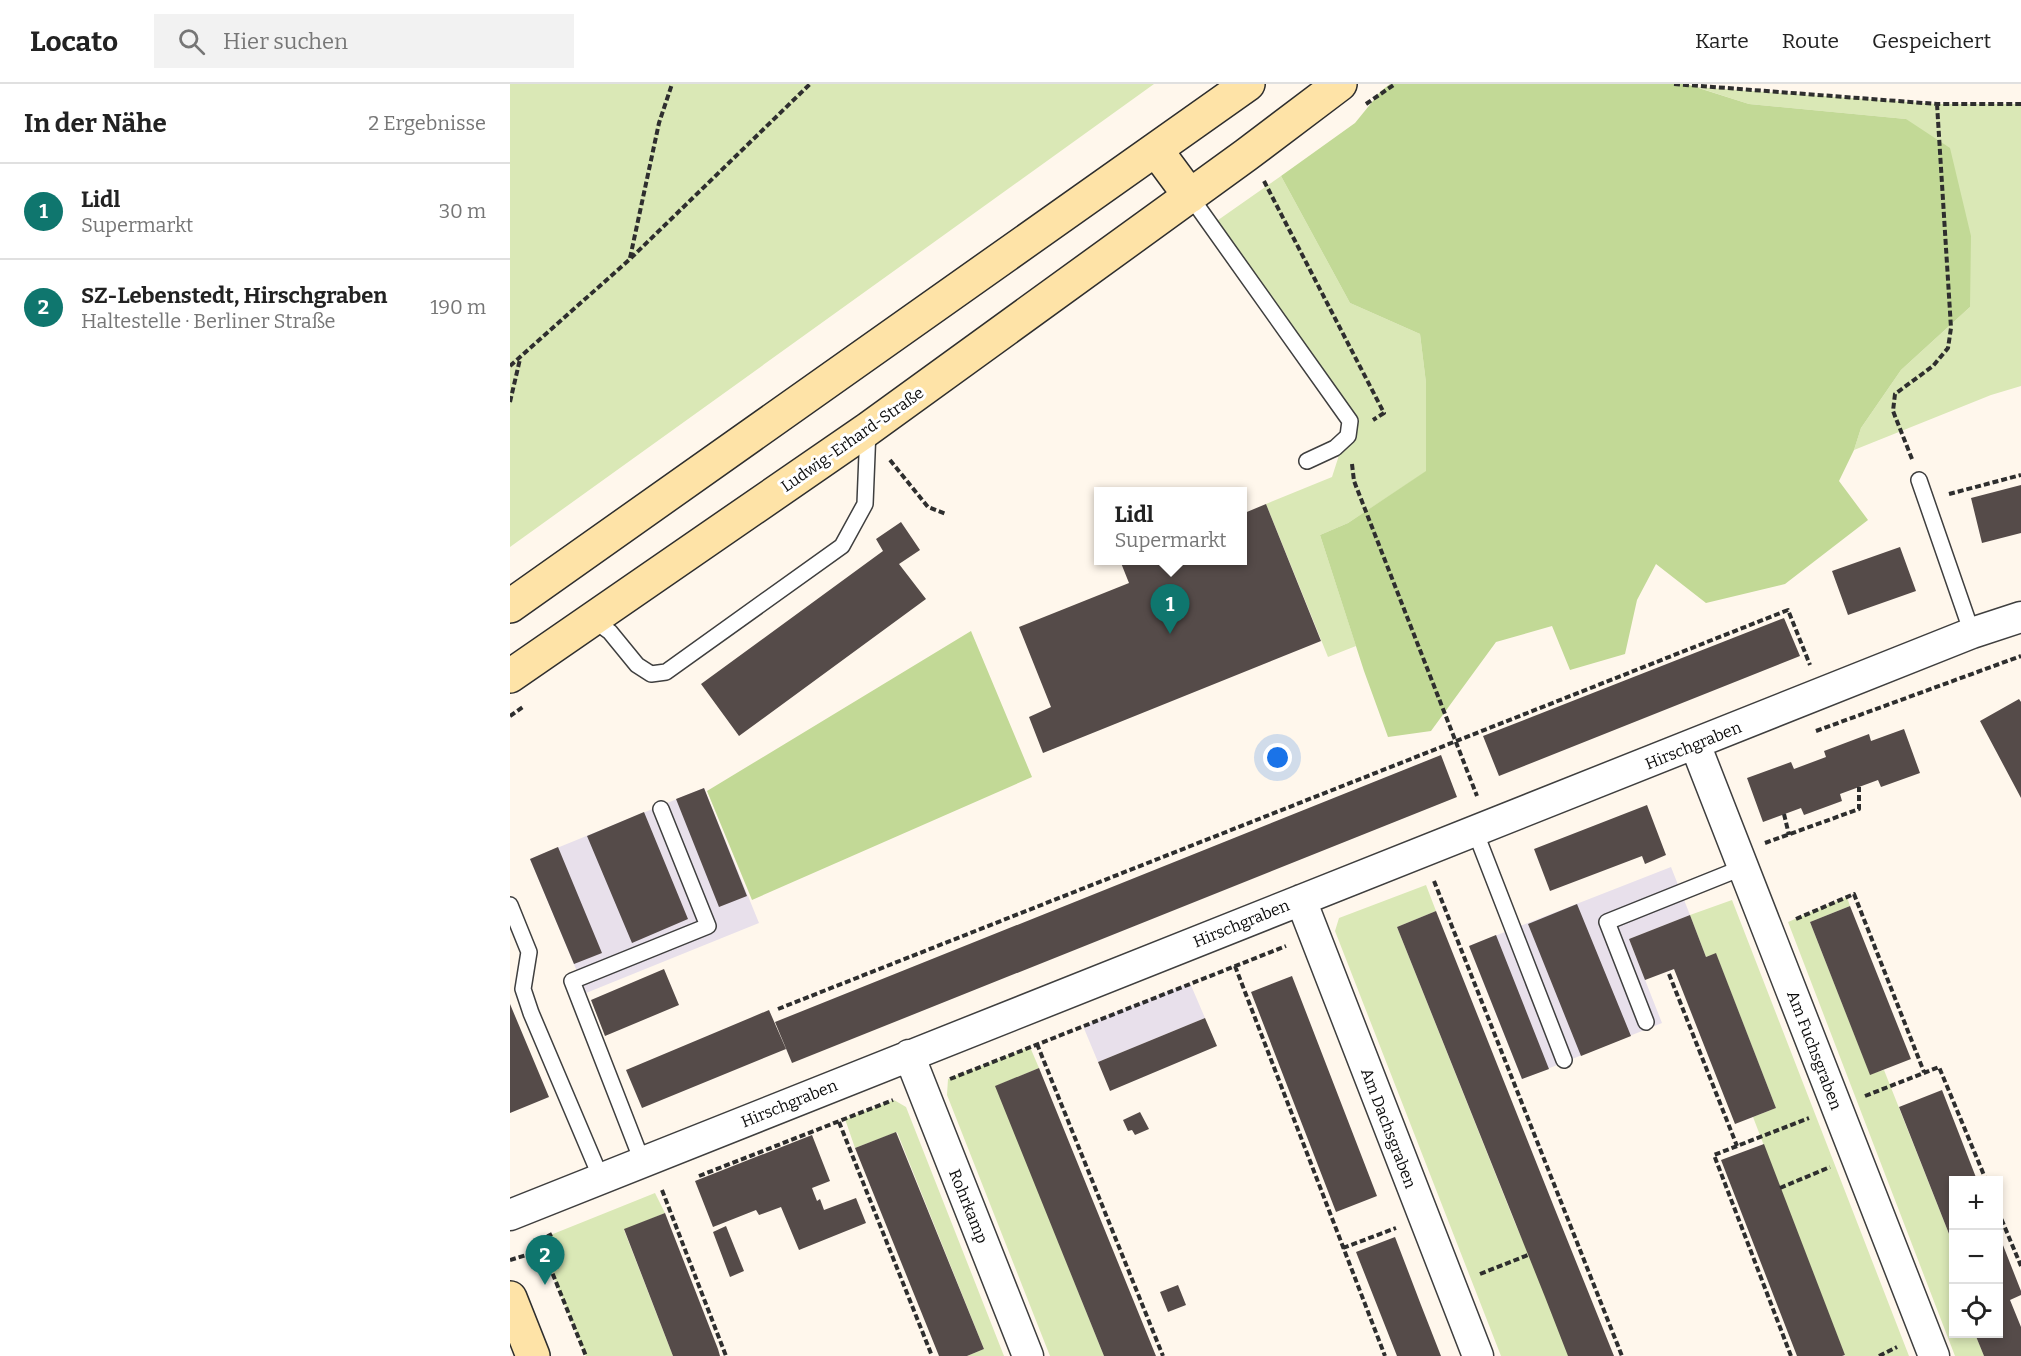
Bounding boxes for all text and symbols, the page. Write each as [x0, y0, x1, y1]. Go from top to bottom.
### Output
search box [154, 14, 574, 68]
text: Locato [30, 25, 118, 58]
icon: search [175, 25, 208, 58]
text: Hier suchen [223, 28, 348, 55]
text: Karte [1695, 28, 1749, 54]
text: Route [1782, 28, 1839, 54]
text: Gespeichert [1872, 28, 1991, 54]
text: In der Nähe [24, 108, 167, 139]
text: 2 Ergebnisse [368, 111, 486, 135]
text: Lidl [81, 186, 120, 213]
text: 1 [39, 199, 48, 223]
text: 30 m [439, 199, 486, 223]
text: Supermarkt [81, 213, 193, 237]
text: SZ-Lebenstedt, Hirschgraben [81, 282, 388, 309]
text: 2 [38, 295, 49, 319]
text: 190 m [430, 295, 486, 319]
text: Haltestelle · Berliner Straße [81, 309, 335, 333]
street label: Ludwig-Erhard-Straße [777, 383, 927, 496]
popup [1094, 487, 1247, 565]
text: Lidl [1114, 501, 1154, 528]
text: Supermarkt [1114, 528, 1227, 552]
pin: 1 [1150, 584, 1190, 634]
street label: Hirschgraben [1642, 718, 1744, 773]
your location [1263, 743, 1292, 772]
street label: Hirschgraben [1190, 896, 1292, 951]
street label: Am Fuchsgraben [1783, 988, 1846, 1112]
street label: Am Dachsgraben [1357, 1065, 1420, 1191]
street label: Hirschgraben [738, 1076, 840, 1131]
street label: Rohrkamp [945, 1166, 992, 1246]
map controls [1949, 1176, 2003, 1338]
button: + [1949, 1176, 2003, 1230]
button: − [1949, 1230, 2003, 1284]
pin: 2 [525, 1236, 564, 1285]
button: locate [1949, 1284, 2003, 1338]

